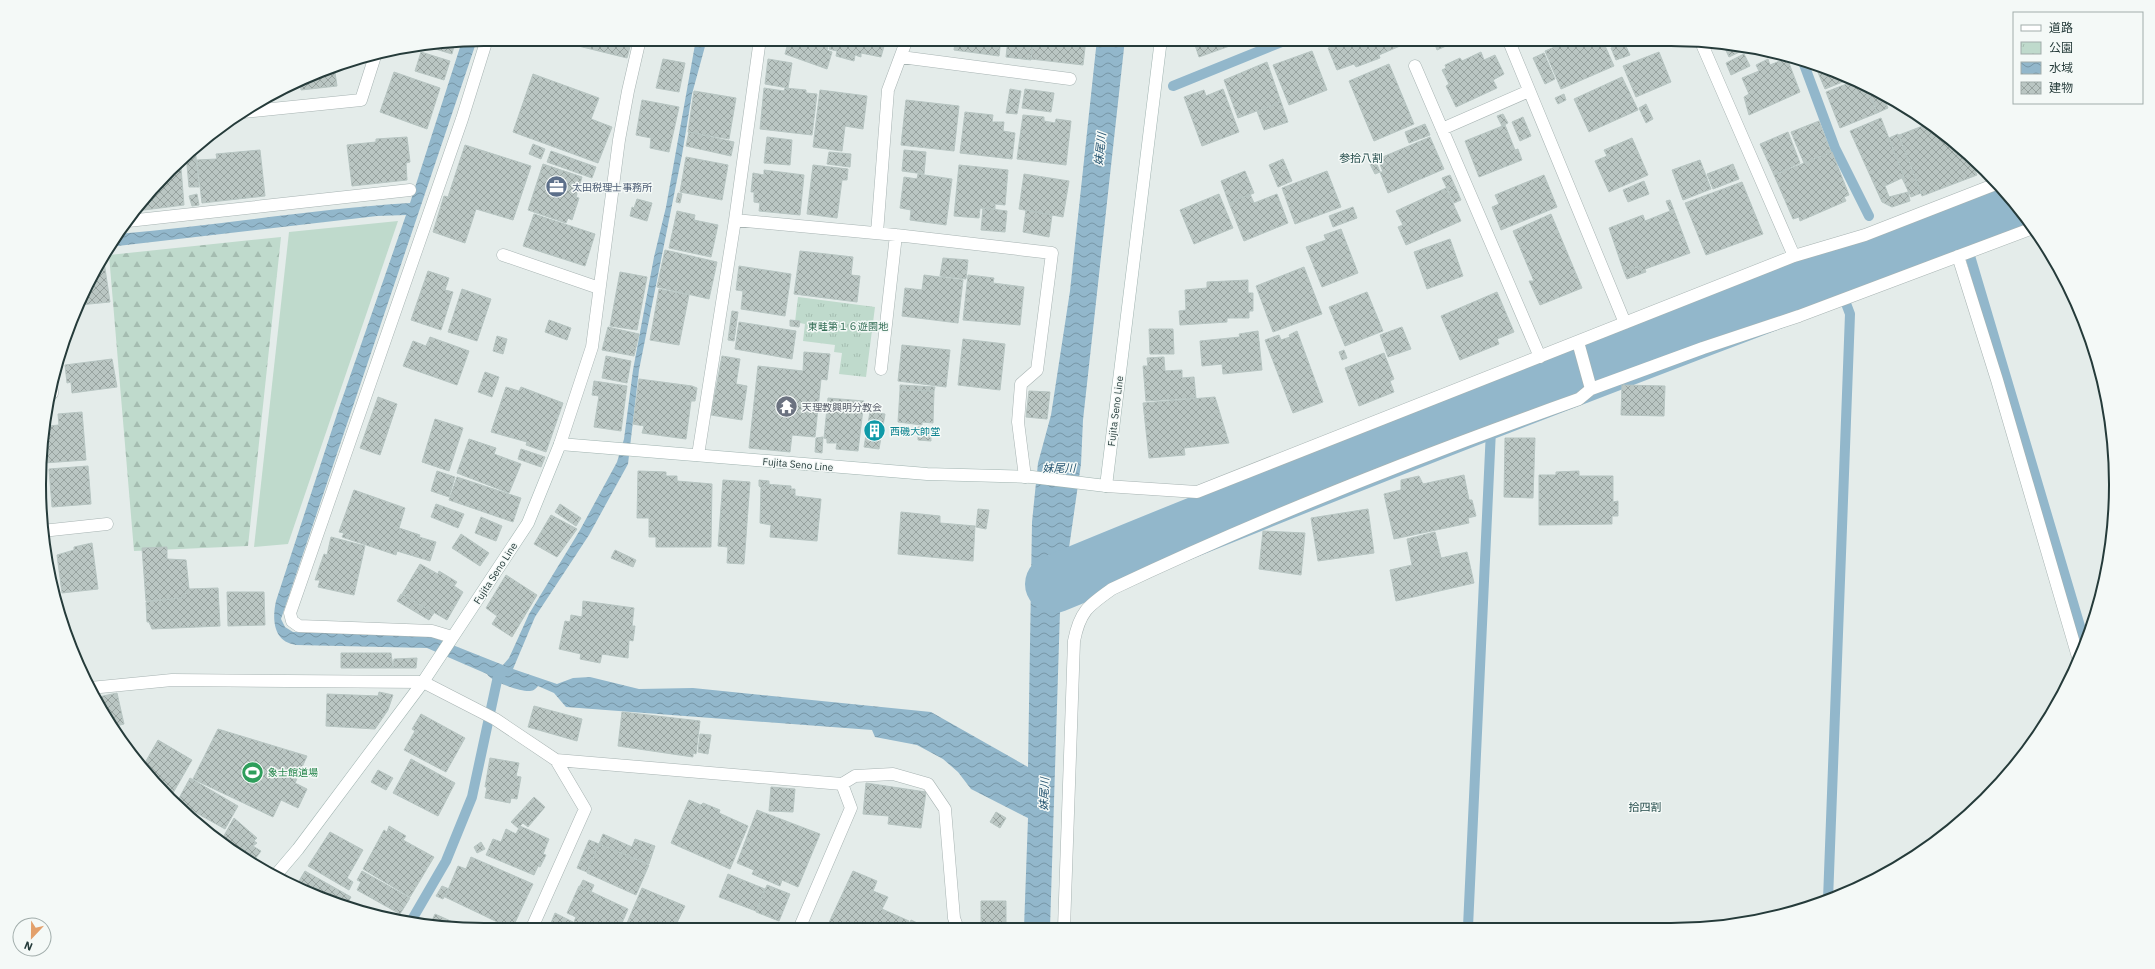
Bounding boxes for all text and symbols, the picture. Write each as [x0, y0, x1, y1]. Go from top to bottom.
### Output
legend [2013, 12, 2143, 104]
text: 道路 [2049, 20, 2073, 35]
text: 公園 [2049, 40, 2073, 55]
text: 水域 [2049, 60, 2073, 75]
text: 建物 [2049, 80, 2073, 95]
water label: 妹尾川 [1091, 131, 1109, 166]
district label: 参拾八割 [1339, 151, 1383, 165]
office icon: 太田税理士事務所 [544, 174, 570, 200]
place label: 太田税理士事務所 [572, 181, 652, 194]
park label: 東畦第１６遊園地 [808, 320, 889, 333]
street label: Fujita Seno Line [1105, 375, 1126, 447]
temple icon: 天理教興明分教会 [773, 394, 799, 420]
place label: 天理教興明分教会 [802, 401, 882, 414]
building icon: 西磯大帥堂 [862, 418, 888, 444]
place label: 西磯大帥堂 [890, 425, 940, 438]
street label: Fujita Seno Line [762, 455, 834, 474]
water label: 妹尾川 [1043, 461, 1076, 475]
street label: Fujita Seno Line [471, 540, 520, 607]
sports icon: 象士館道場 [240, 759, 266, 785]
place label: 象士館道場 [268, 766, 318, 779]
water label: 妹尾川 [1036, 776, 1052, 811]
district label: 拾四割 [1629, 800, 1662, 814]
north arrow [12, 917, 52, 957]
text: N [22, 938, 35, 954]

